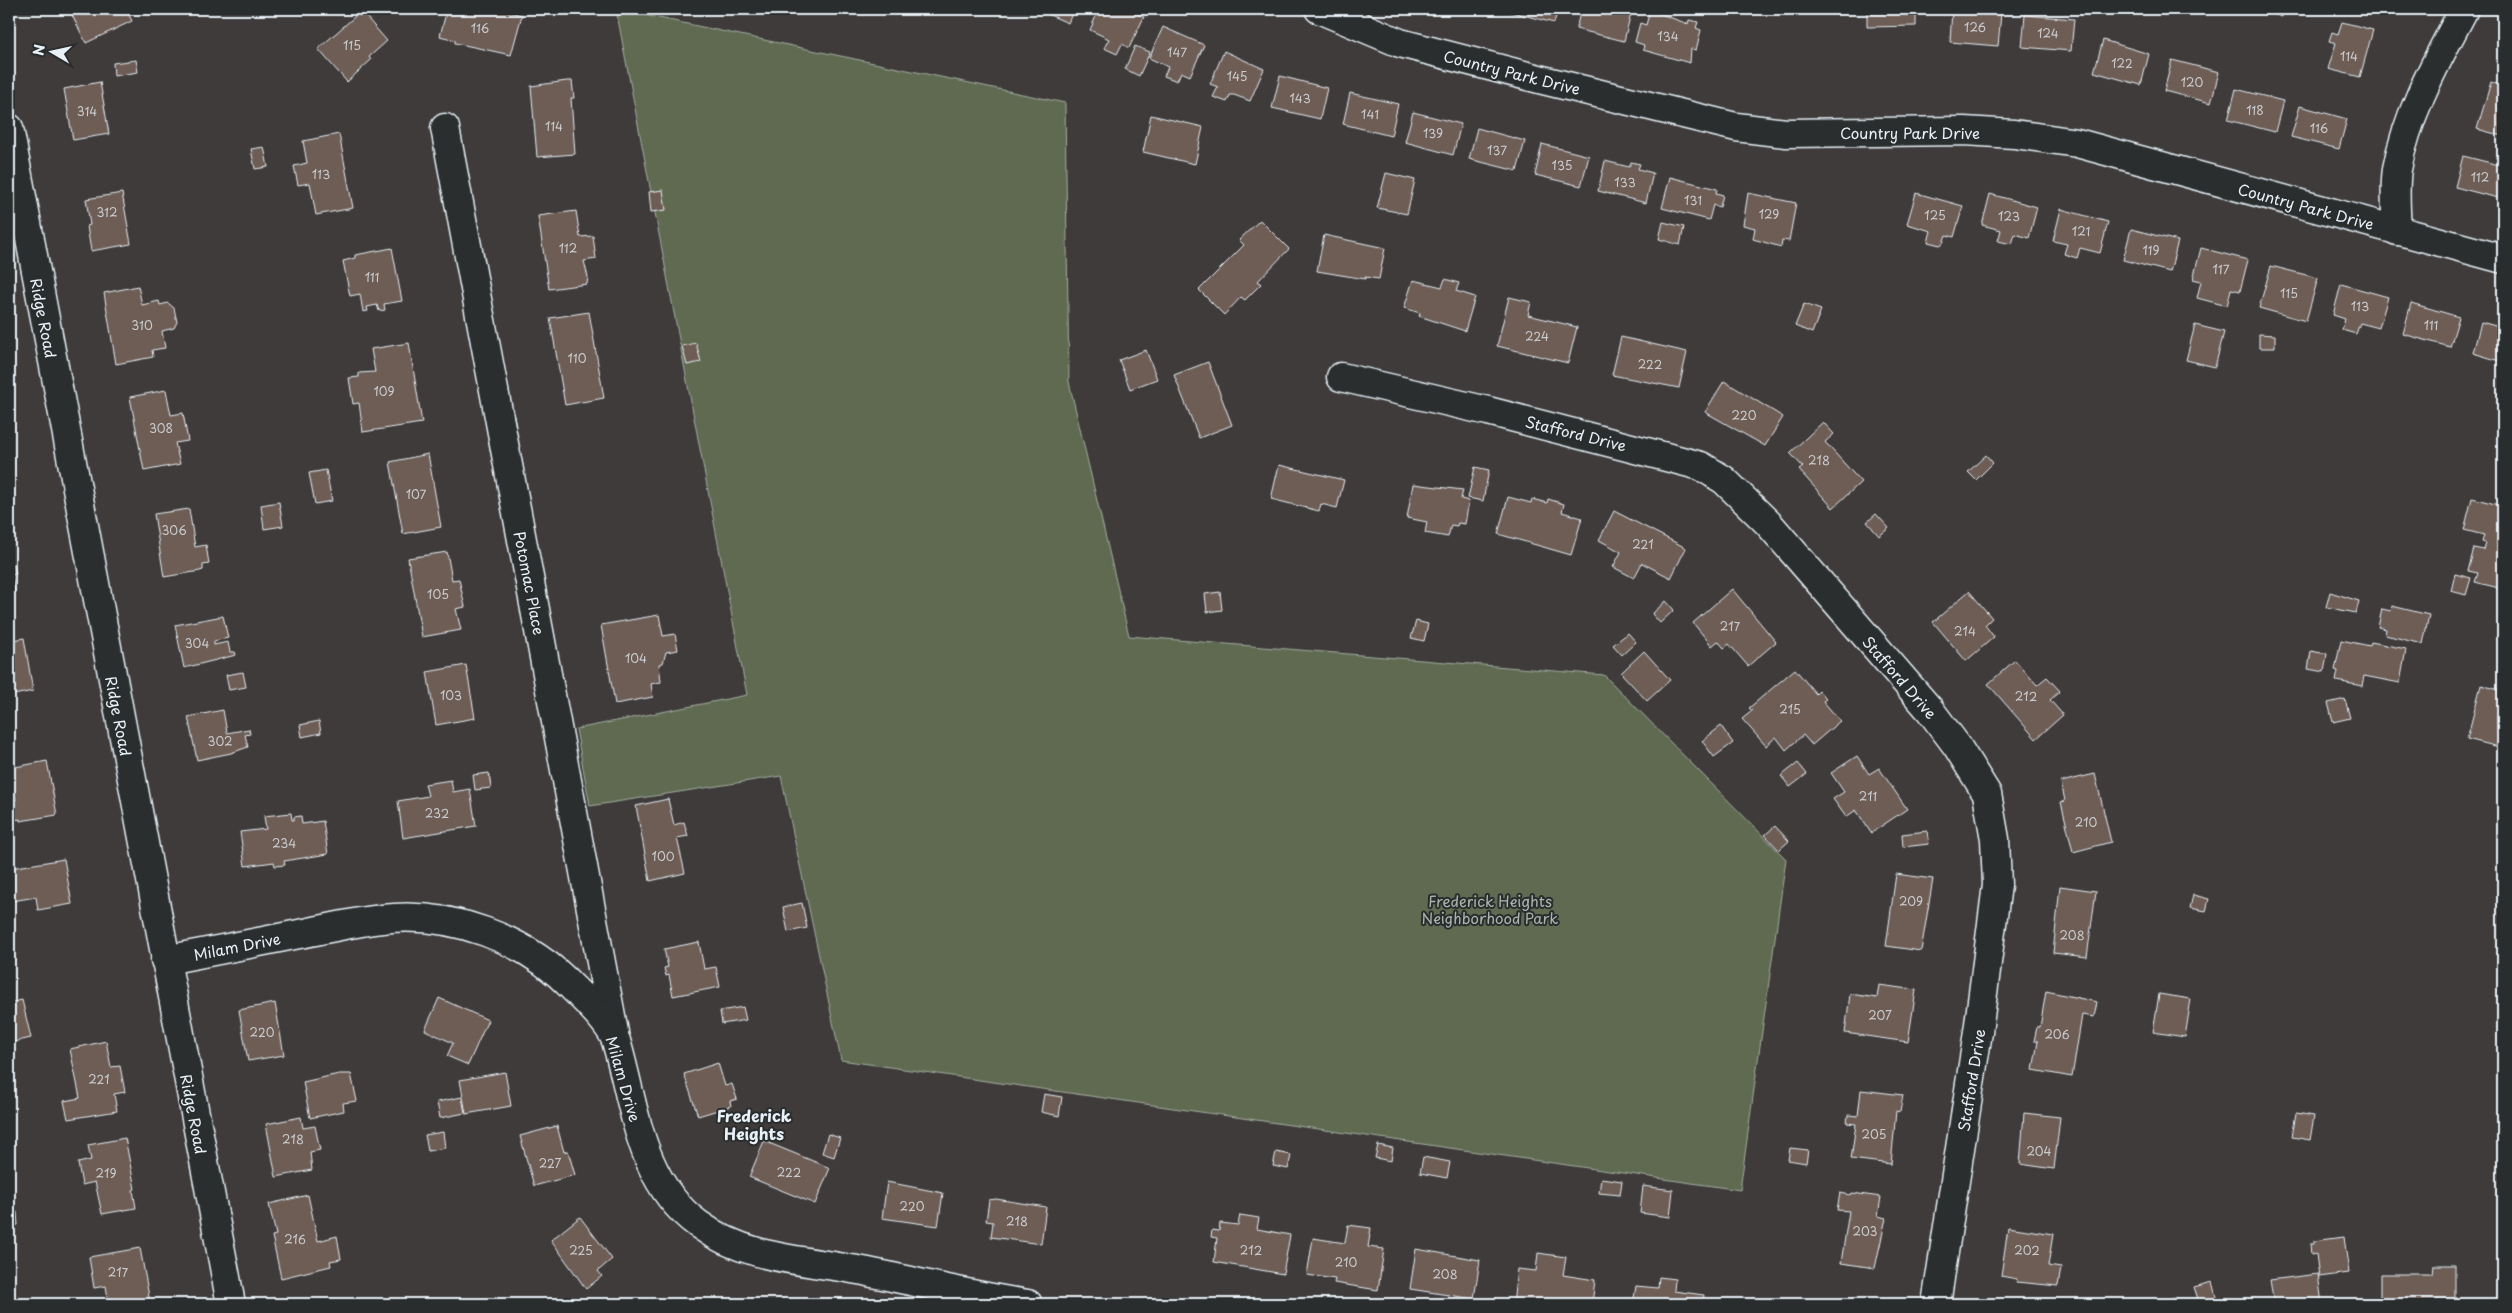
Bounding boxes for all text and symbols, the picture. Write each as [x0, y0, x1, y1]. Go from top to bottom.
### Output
house number: 126 [1964, 18, 1986, 36]
house number: 116 [471, 19, 489, 37]
house number: 124 [2037, 24, 2059, 42]
house number: 134 [1657, 27, 1679, 45]
north arrow [28, 28, 78, 78]
house number: 115 [343, 36, 361, 54]
text: N [27, 43, 50, 57]
house number: 147 [1167, 43, 1187, 61]
street label: Country Park Drive [1441, 44, 1583, 100]
house number: 114 [2340, 47, 2358, 65]
house number: 122 [2111, 54, 2133, 72]
house number: 145 [1227, 67, 1247, 85]
house number: 120 [2181, 73, 2203, 91]
house number: 143 [1289, 89, 1311, 107]
house number: 118 [2246, 101, 2264, 119]
house number: 314 [77, 102, 97, 120]
house number: 141 [1361, 105, 1379, 123]
house number: 114 [545, 117, 563, 135]
house number: 116 [2310, 119, 2328, 137]
street label: Country Park Drive [1840, 121, 1980, 144]
house number: 139 [1423, 124, 1443, 142]
house number: 137 [1487, 141, 1507, 159]
house number: 135 [1552, 156, 1572, 174]
house number: 113 [312, 165, 330, 183]
house number: 112 [2471, 168, 2489, 186]
house number: 133 [1614, 173, 1636, 191]
street label: Country Park Drive [2235, 177, 2377, 235]
house number: 131 [1684, 191, 1702, 209]
house number: 312 [96, 203, 118, 221]
house number: 129 [1759, 205, 1779, 223]
house number: 125 [1924, 206, 1946, 224]
house number: 123 [1998, 207, 2020, 225]
house number: 121 [2072, 222, 2090, 240]
house number: 112 [559, 239, 577, 257]
house number: 119 [2142, 241, 2160, 259]
house number: 117 [2213, 260, 2230, 278]
house number: 111 [365, 268, 379, 286]
street label: Ridge Road [25, 276, 63, 360]
house number: 115 [2280, 284, 2298, 302]
house number: 113 [2351, 297, 2369, 315]
house number: 310 [131, 316, 153, 334]
house number: 111 [2424, 316, 2438, 334]
house number: 224 [1525, 327, 1549, 345]
house number: 110 [568, 349, 587, 367]
house number: 222 [1638, 355, 1662, 373]
house number: 109 [373, 382, 395, 400]
house number: 220 [1732, 406, 1757, 424]
street label: Stafford Drive [1523, 409, 1629, 457]
house number: 308 [149, 419, 173, 437]
house number: 218 [1808, 451, 1830, 469]
house number: 107 [406, 485, 427, 503]
house number: 306 [161, 521, 187, 539]
street label: Potomac Place [509, 529, 551, 637]
house number: 221 [1632, 535, 1654, 553]
house number: 105 [427, 585, 449, 603]
house number: 217 [1720, 617, 1741, 635]
house number: 214 [1954, 622, 1976, 640]
street label: Stafford Drive [1857, 630, 1943, 724]
house number: 304 [185, 634, 209, 652]
house number: 104 [625, 649, 647, 667]
street label: Ridge Road [100, 674, 138, 758]
house number: 103 [440, 686, 462, 704]
house number: 212 [2015, 687, 2037, 705]
house number: 215 [1779, 700, 1801, 718]
house number: 302 [208, 732, 232, 750]
house number: 211 [1859, 787, 1877, 805]
house number: 232 [425, 804, 449, 822]
house number: 210 [2075, 813, 2098, 831]
house number: 234 [272, 834, 296, 852]
house number: 100 [652, 847, 675, 865]
park label: Frederick Heights Neighborhood Park [1422, 889, 1558, 929]
house number: 209 [1899, 892, 1923, 910]
street label: Milam Drive [191, 926, 283, 966]
house number: 208 [2059, 926, 2085, 944]
house number: 207 [1868, 1006, 1892, 1024]
house number: 220 [250, 1023, 275, 1041]
house number: 206 [2044, 1025, 2070, 1043]
street label: Stafford Drive [1952, 1027, 1990, 1133]
street label: Milam Drive [601, 1033, 647, 1125]
house number: 221 [88, 1070, 110, 1088]
street label: Ridge Road [175, 1072, 213, 1156]
district label: Frederick Heights [717, 1103, 792, 1145]
house number: 205 [1862, 1125, 1886, 1143]
house number: 218 [282, 1130, 304, 1148]
house number: 204 [2026, 1142, 2052, 1160]
house number: 227 [539, 1154, 561, 1172]
house number: 222 [777, 1163, 801, 1181]
house number: 219 [96, 1164, 116, 1182]
house number: 220 [900, 1197, 925, 1215]
house number: 218 [1006, 1212, 1028, 1230]
house number: 203 [1853, 1222, 1877, 1240]
house number: 216 [284, 1230, 306, 1248]
house number: 225 [569, 1241, 593, 1259]
house number: 212 [1240, 1241, 1262, 1259]
house number: 202 [2014, 1241, 2040, 1259]
house number: 210 [1335, 1253, 1358, 1271]
house number: 217 [108, 1263, 129, 1281]
house number: 208 [1432, 1265, 1458, 1283]

